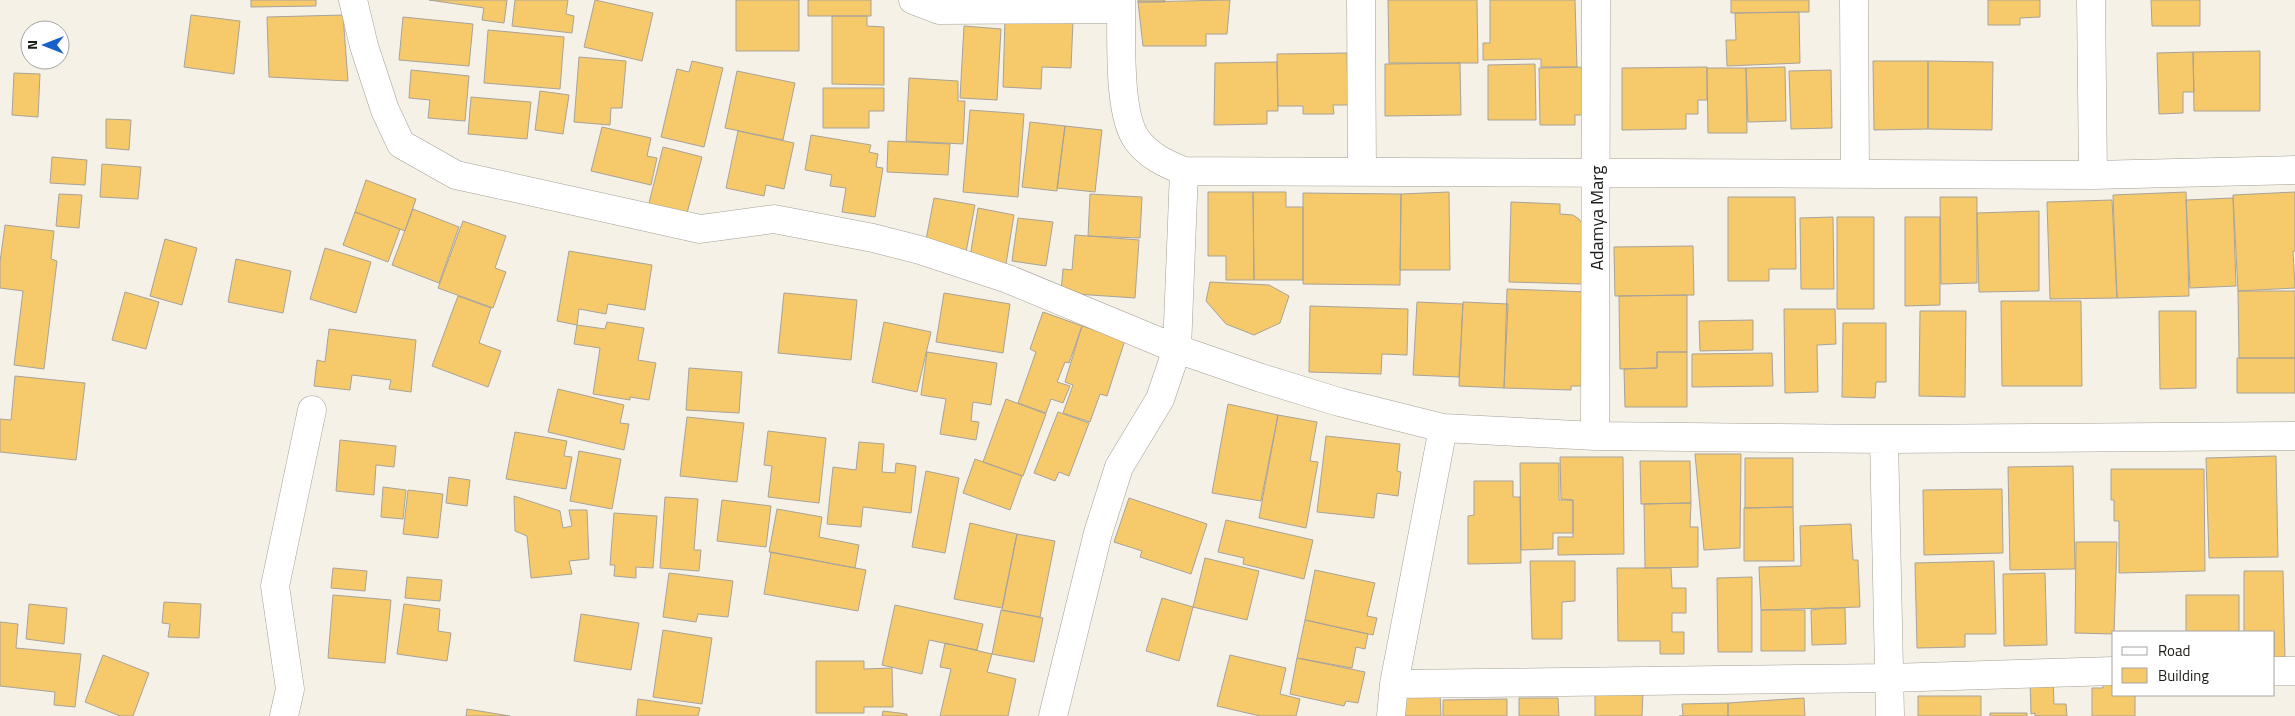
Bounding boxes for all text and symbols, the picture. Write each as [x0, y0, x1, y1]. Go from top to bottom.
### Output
north arrow [20, 20, 70, 70]
text: N [21, 40, 42, 50]
street label: Adamya Marg [1583, 165, 1610, 271]
legend [2112, 631, 2275, 696]
text: Road [2158, 639, 2190, 662]
text: Building [2158, 664, 2209, 687]

